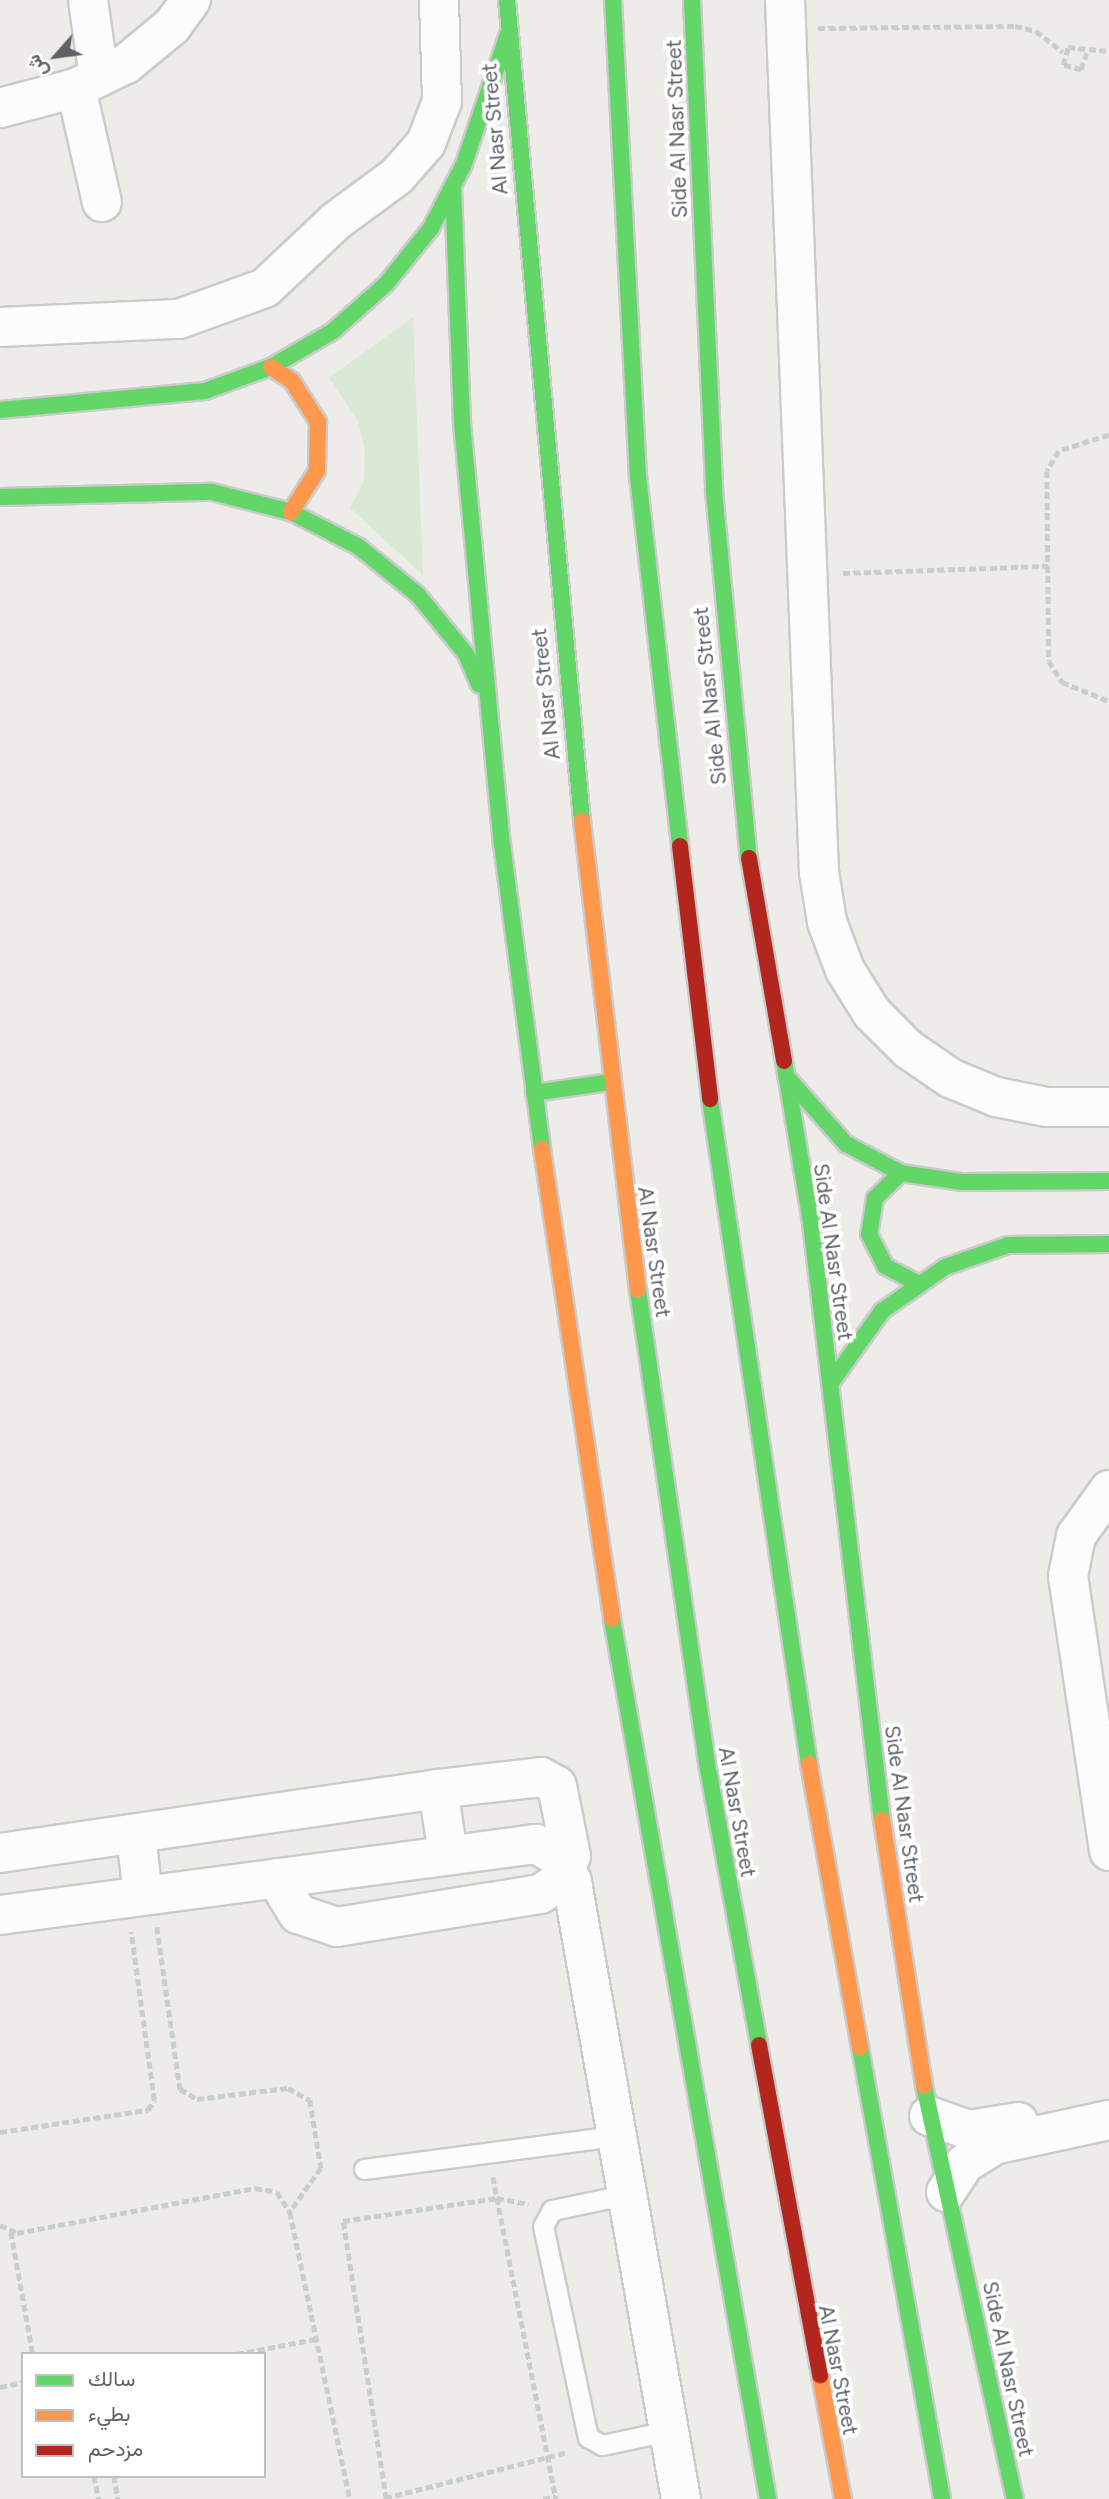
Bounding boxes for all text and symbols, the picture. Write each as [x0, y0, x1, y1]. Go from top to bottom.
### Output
north arrow [21, 21, 91, 91]
street label: Side Al Nasr Street [661, 39, 693, 219]
text: ش [22, 51, 53, 82]
street label: Al Nasr Street [477, 62, 513, 196]
street label: Side Al Nasr Street [688, 606, 732, 786]
street label: Al Nasr Street [527, 627, 565, 761]
street label: Side Al Nasr Street [808, 1162, 858, 1342]
street label: Al Nasr Street [632, 1185, 676, 1319]
street label: Side Al Nasr Street [879, 1724, 929, 1904]
street label: Al Nasr Street [713, 1745, 761, 1879]
street label: Side Al Nasr Street [977, 2279, 1039, 2459]
street label: Al Nasr Street [813, 2303, 863, 2437]
legend [21, 2352, 266, 2478]
text: سالك [88, 2366, 135, 2391]
text: بطيء [88, 2401, 131, 2426]
text: مزدحم [88, 2436, 143, 2461]

